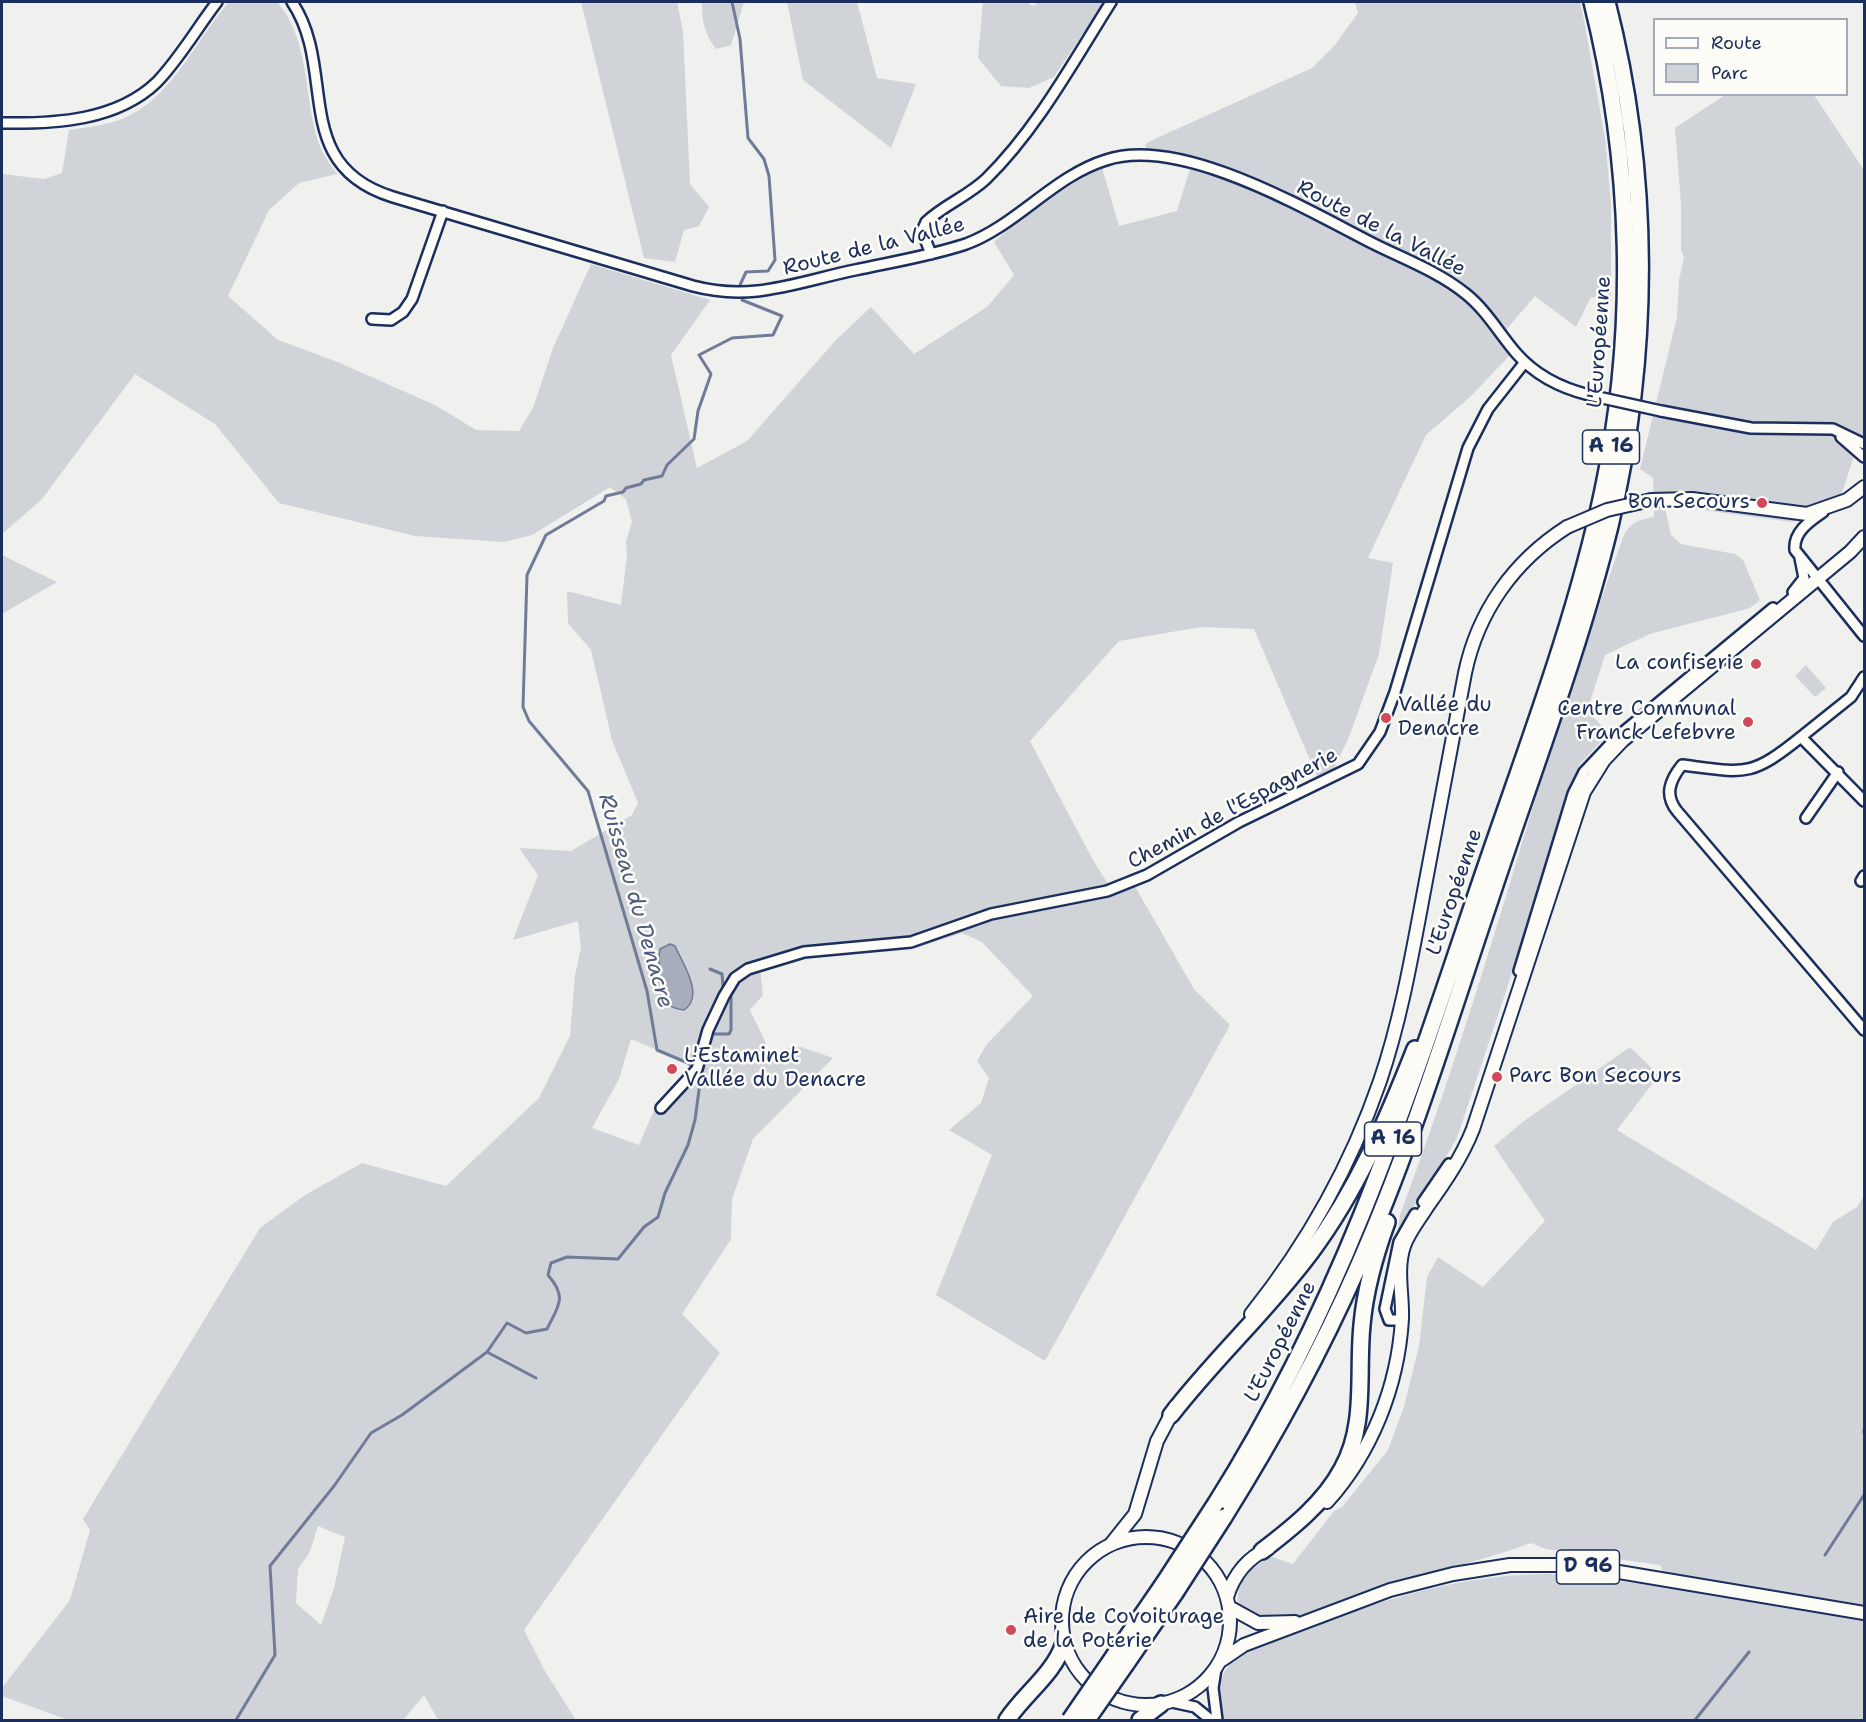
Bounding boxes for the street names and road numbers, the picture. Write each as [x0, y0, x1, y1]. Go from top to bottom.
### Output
street label: Route de la Vallée [1292, 176, 1470, 282]
street label: Route de la Vallée [781, 212, 967, 282]
street label: L'Européenne [1583, 275, 1617, 409]
road number: A 16 [1582, 430, 1640, 464]
street label: Chemin de l'Espagnerie [1124, 743, 1342, 875]
street label: L'Européenne [1422, 825, 1488, 959]
road number: A 16 [1364, 1122, 1422, 1156]
street label: L'Européenne [1240, 1277, 1322, 1407]
road number: D 96 [1556, 1550, 1620, 1584]

